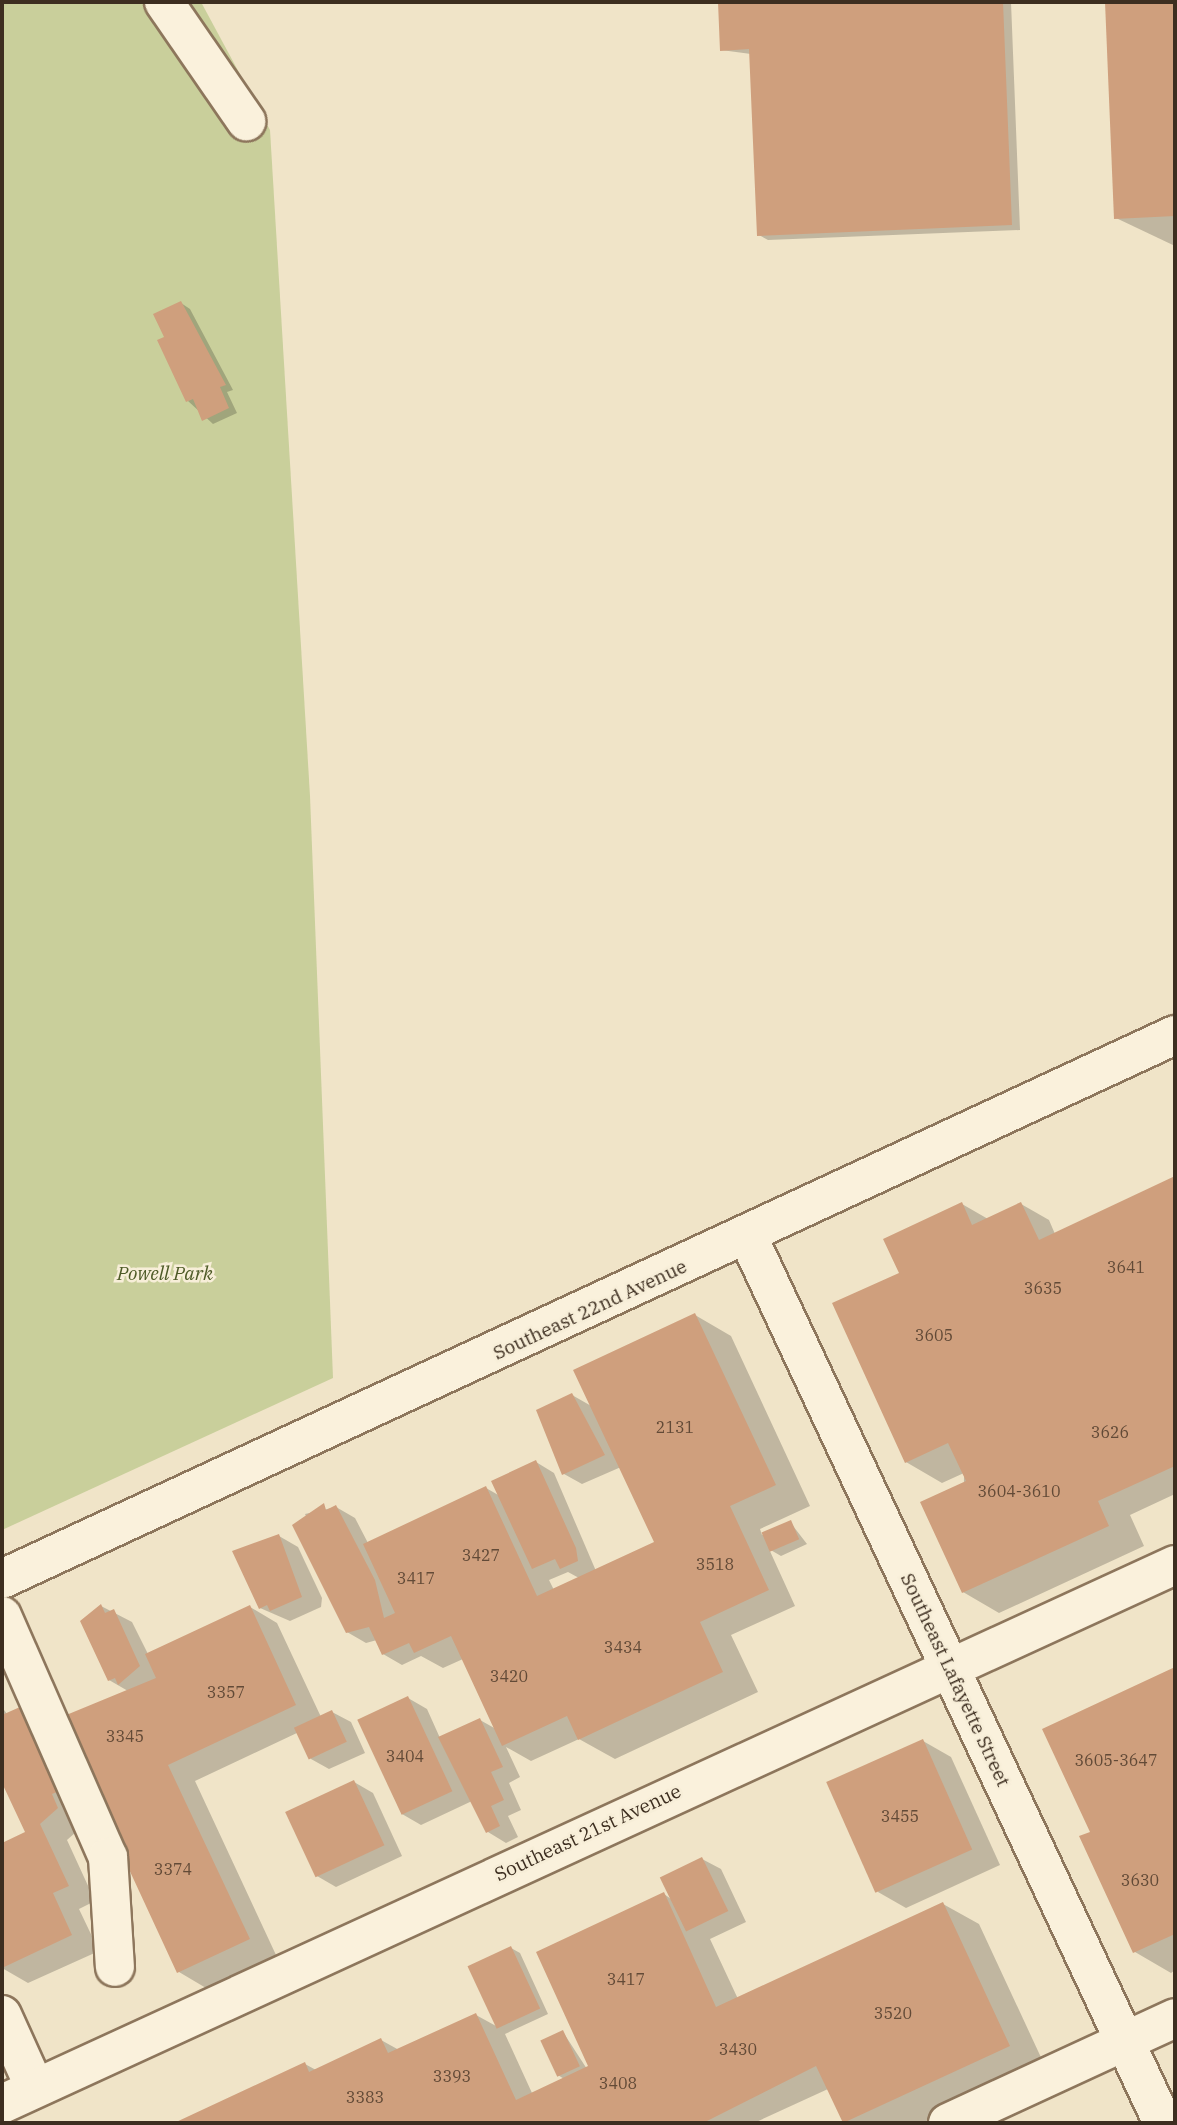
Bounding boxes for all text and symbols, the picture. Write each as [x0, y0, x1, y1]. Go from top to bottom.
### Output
street label: Southeast 22nd Avenue [490, 1255, 690, 1365]
house number: 3641 [1107, 1257, 1145, 1277]
park label: Powell Park [117, 1263, 213, 1285]
house number: 3635 [1024, 1278, 1062, 1298]
house number: 3605 [915, 1325, 953, 1345]
house number: 2131 [656, 1417, 694, 1437]
house number: 3626 [1091, 1422, 1129, 1442]
house number: 3604-3610 [977, 1481, 1061, 1501]
house number: 3427 [462, 1545, 500, 1565]
house number: 3518 [696, 1554, 734, 1574]
house number: 3417 [397, 1568, 435, 1588]
street label: Southeast Lafayette Street [895, 1570, 1015, 1790]
house number: 3434 [604, 1637, 642, 1657]
house number: 3420 [490, 1666, 528, 1686]
house number: 3357 [207, 1682, 245, 1702]
house number: 3345 [106, 1726, 144, 1746]
house number: 3404 [386, 1746, 424, 1766]
house number: 3605-3647 [1074, 1750, 1158, 1770]
street label: Southeast 21st Avenue [491, 1780, 685, 1886]
house number: 3455 [881, 1806, 919, 1826]
house number: 3374 [154, 1859, 192, 1879]
house number: 3630 [1121, 1870, 1159, 1890]
house number: 3417 [607, 1969, 645, 1989]
house number: 3520 [874, 2003, 912, 2023]
house number: 3430 [719, 2039, 757, 2059]
house number: 3393 [433, 2066, 471, 2086]
house number: 3408 [599, 2073, 637, 2093]
house number: 3383 [346, 2087, 384, 2107]

